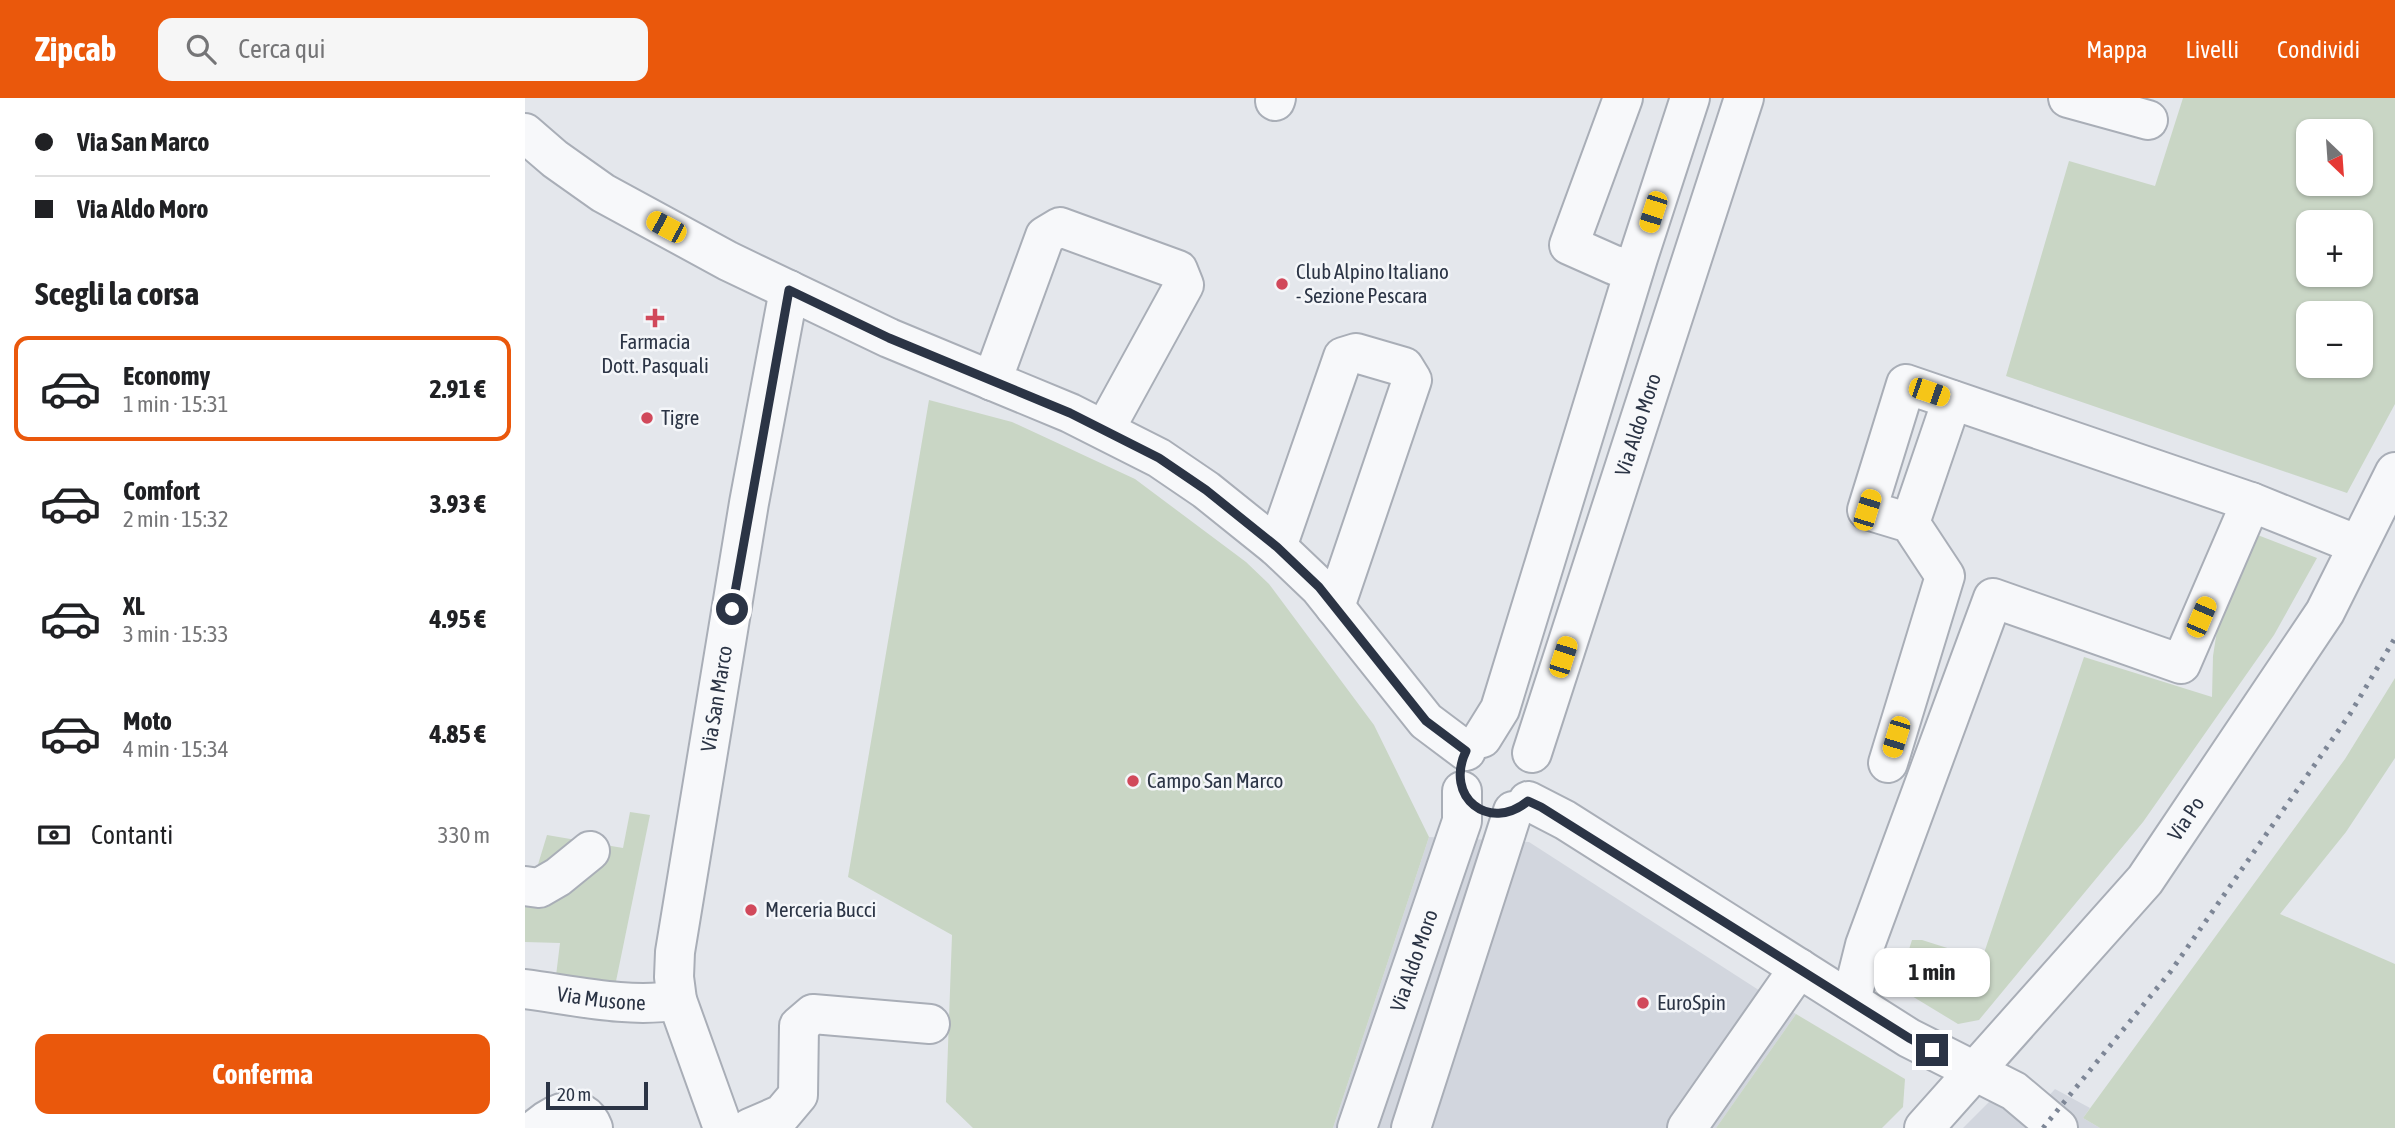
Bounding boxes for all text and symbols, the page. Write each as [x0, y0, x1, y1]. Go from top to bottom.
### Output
search box [158, 18, 648, 81]
text: Zipcab [35, 30, 116, 68]
icon: search [182, 30, 220, 68]
text: Cerca qui [238, 34, 326, 64]
text: Mappa [2086, 36, 2147, 63]
text: Livelli [2185, 36, 2239, 63]
text: Condividi [2277, 36, 2360, 63]
north arrow [2296, 119, 2373, 196]
map controls [2296, 119, 2373, 378]
text: Via San Marco [77, 127, 210, 157]
car [1637, 189, 1670, 235]
text: Via Aldo Moro [77, 194, 208, 224]
car [643, 208, 690, 246]
button: + [2296, 210, 2373, 287]
place label: Club Alpino Italiano - Sezione Pescara [1296, 259, 1449, 307]
text: Scegli la corsa [35, 275, 199, 312]
marker: Club Alpino Italiano - Sezione Pescara [1274, 276, 1290, 292]
button: − [2296, 301, 2373, 378]
marker: Farmacia Dott. Pasquali [647, 310, 663, 326]
place label: Farmacia Dott. Pasquali [601, 329, 709, 377]
icon: car [39, 357, 102, 420]
text: Economy [123, 361, 210, 391]
street label: Via Aldo Moro [1610, 370, 1665, 479]
text: 2.91 € [429, 374, 486, 404]
car [1906, 375, 1953, 409]
text: 1 min · 15:31 [123, 391, 229, 417]
place label: Tigre [661, 405, 699, 429]
marker: Tigre [639, 410, 655, 426]
icon: car [39, 472, 102, 535]
text: Comfort [123, 476, 200, 506]
car [1851, 487, 1884, 533]
text: 3.93 € [429, 489, 486, 519]
text: 2 min · 15:32 [123, 506, 229, 532]
icon: car [39, 587, 102, 650]
text: XL [123, 591, 145, 621]
route start [716, 593, 748, 625]
car [2184, 594, 2219, 640]
text: 4.95 € [429, 604, 486, 634]
text: 3 min · 15:33 [123, 621, 229, 647]
car [1547, 634, 1580, 680]
street label: Via San Marco [695, 644, 736, 753]
icon: car [39, 702, 102, 765]
text: Moto [123, 706, 172, 736]
car [1880, 714, 1913, 760]
text: 4.85 € [429, 719, 486, 749]
text: 4 min · 15:34 [123, 736, 229, 762]
place label: Campo San Marco [1147, 768, 1283, 792]
marker: Campo San Marco [1125, 773, 1141, 789]
street label: Via Po [2162, 792, 2209, 845]
icon: cash [35, 816, 73, 854]
text: Contanti [91, 820, 173, 850]
text: 330 m [438, 822, 490, 848]
place label: Merceria Bucci [765, 897, 876, 921]
marker: Merceria Bucci [743, 902, 759, 918]
street label: Via Aldo Moro [1385, 906, 1442, 1014]
callout: 1 min [1874, 948, 1990, 998]
text: 1 min [1909, 959, 1955, 985]
street label: Via Musone [555, 981, 646, 1014]
place label: EuroSpin [1657, 990, 1726, 1014]
marker: EuroSpin [1635, 995, 1651, 1011]
button: Conferma [35, 1034, 490, 1114]
route end [1916, 1034, 1948, 1066]
scale bar [546, 1079, 647, 1111]
text: 20 m [557, 1083, 591, 1105]

